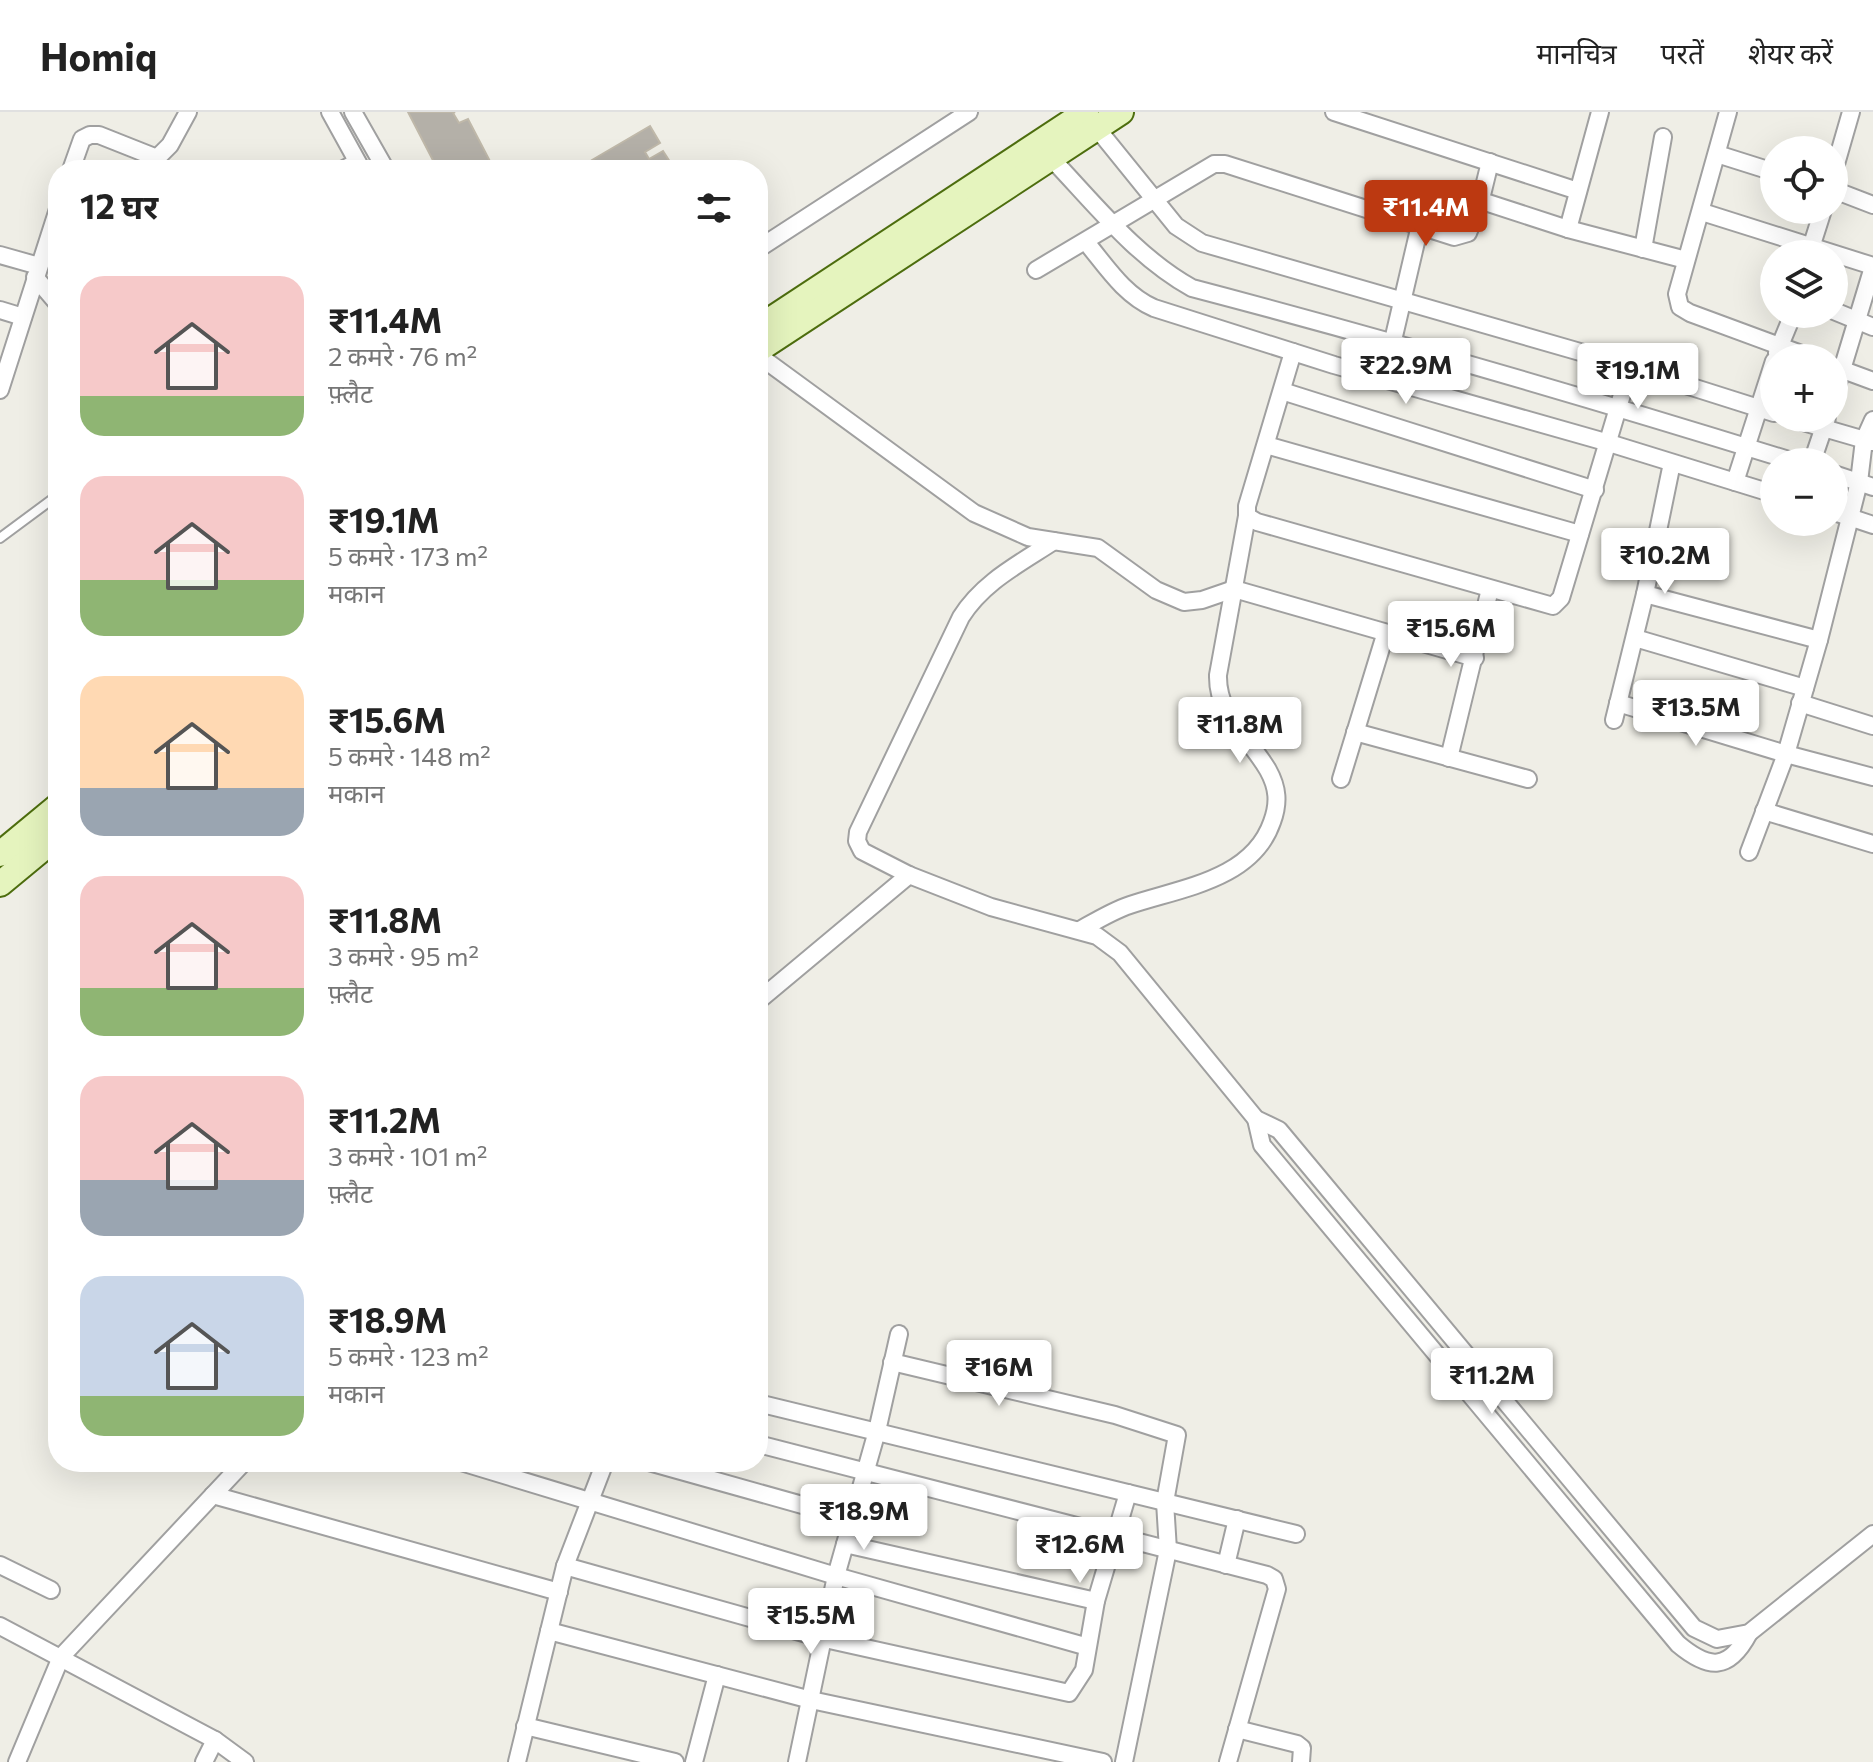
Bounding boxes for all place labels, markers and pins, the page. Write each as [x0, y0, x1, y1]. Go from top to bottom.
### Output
pin: ₹11.4M [1361, 180, 1491, 248]
pin: ₹22.9M [1341, 338, 1471, 406]
pin: ₹19.1M [1573, 343, 1703, 411]
pin: ₹10.2M [1600, 528, 1730, 596]
pin: ₹15.6M [1386, 601, 1516, 669]
pin: ₹13.5M [1631, 680, 1761, 748]
pin: ₹11.8M [1175, 697, 1305, 765]
pin: ₹16M [952, 1340, 1046, 1408]
pin: ₹11.2M [1427, 1348, 1557, 1416]
pin: ₹18.9M [799, 1484, 929, 1552]
pin: ₹12.6M [1015, 1517, 1145, 1585]
pin: ₹15.5M [746, 1588, 876, 1656]

